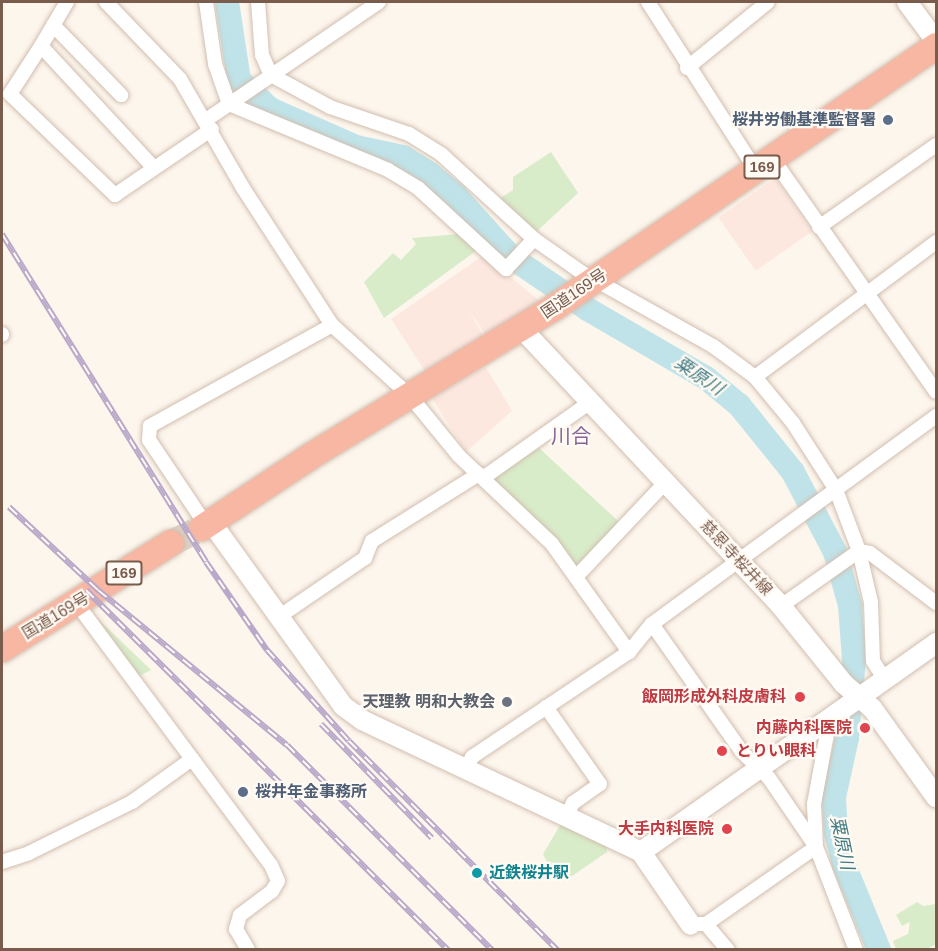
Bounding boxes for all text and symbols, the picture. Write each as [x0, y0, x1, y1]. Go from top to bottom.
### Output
place label: 桜井労働基準監督署 [732, 110, 876, 130]
marker: 桜井労働基準監督署 [881, 113, 895, 127]
road number: 169 [742, 155, 782, 179]
street label: 国道169号 [538, 265, 610, 323]
water label: 粟原川 [671, 352, 727, 400]
district label: 川合 [551, 424, 591, 448]
street label: 慈恩寺桜井線 [696, 516, 776, 600]
road number: 169 [104, 561, 144, 585]
street label: 国道169号 [19, 589, 93, 643]
place label: 飯岡形成外科皮膚科 [642, 687, 786, 707]
marker: 飯岡形成外科皮膚科 [791, 688, 809, 706]
place label: 天理教 明和大教会 [363, 692, 495, 712]
marker: 天理教 明和大教会 [500, 695, 514, 709]
place label: 内藤内科医院 [756, 718, 852, 738]
marker: 内藤内科医院 [856, 719, 874, 737]
place label: とりい眼科 [736, 741, 816, 761]
marker: とりい眼科 [713, 742, 731, 760]
place label: 桜井年金事務所 [255, 782, 367, 802]
marker: 桜井年金事務所 [236, 785, 250, 799]
water label: 粟原川 [826, 814, 858, 872]
place label: 大手内科医院 [618, 819, 714, 839]
marker: 大手内科医院 [718, 820, 736, 838]
place label: 近鉄桜井駅 [489, 863, 569, 883]
marker: 近鉄桜井駅 [470, 866, 484, 880]

